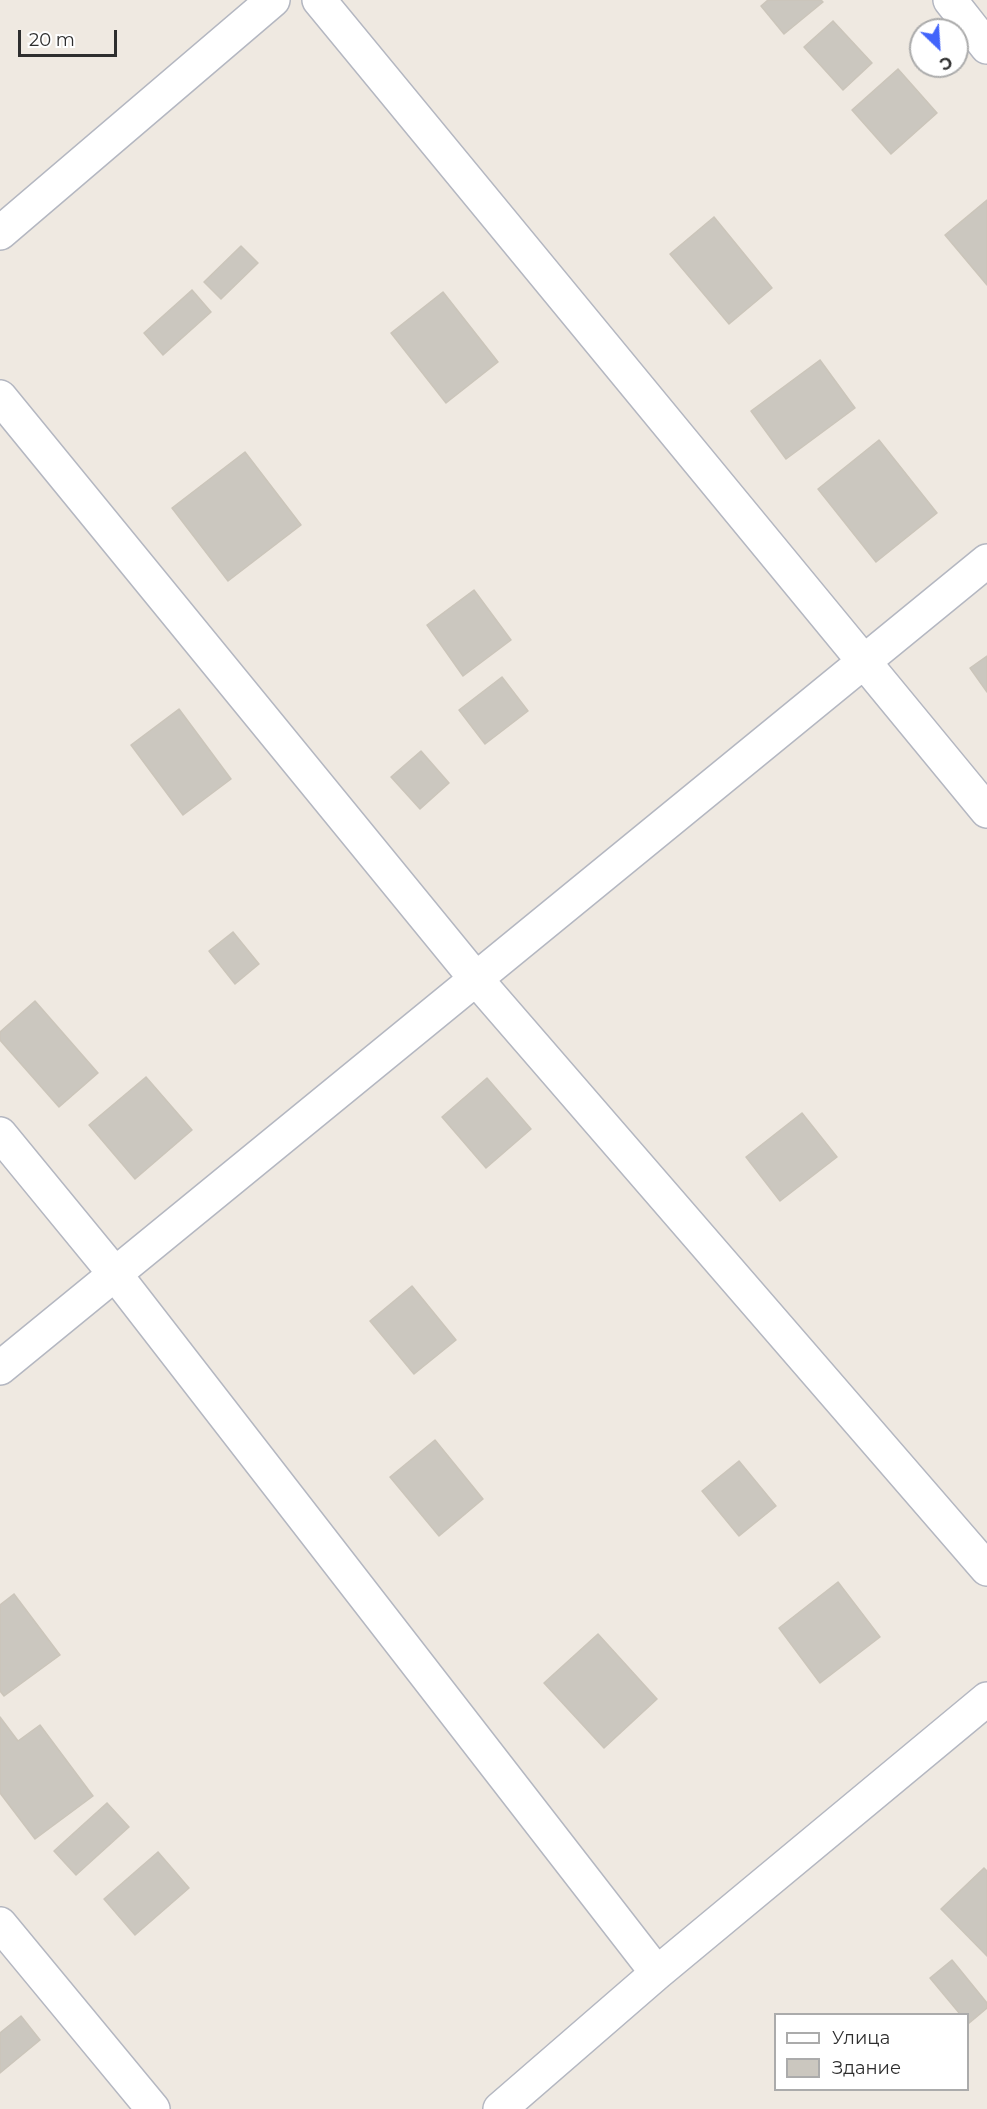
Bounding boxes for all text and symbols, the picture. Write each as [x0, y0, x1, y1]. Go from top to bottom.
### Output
scale bar [21, 18, 120, 56]
north arrow [909, 18, 969, 78]
text: 20 m [29, 29, 75, 51]
text: С [937, 52, 955, 74]
legend [774, 2013, 969, 2091]
text: Улица [832, 2027, 890, 2049]
text: Здание [832, 2057, 901, 2079]

